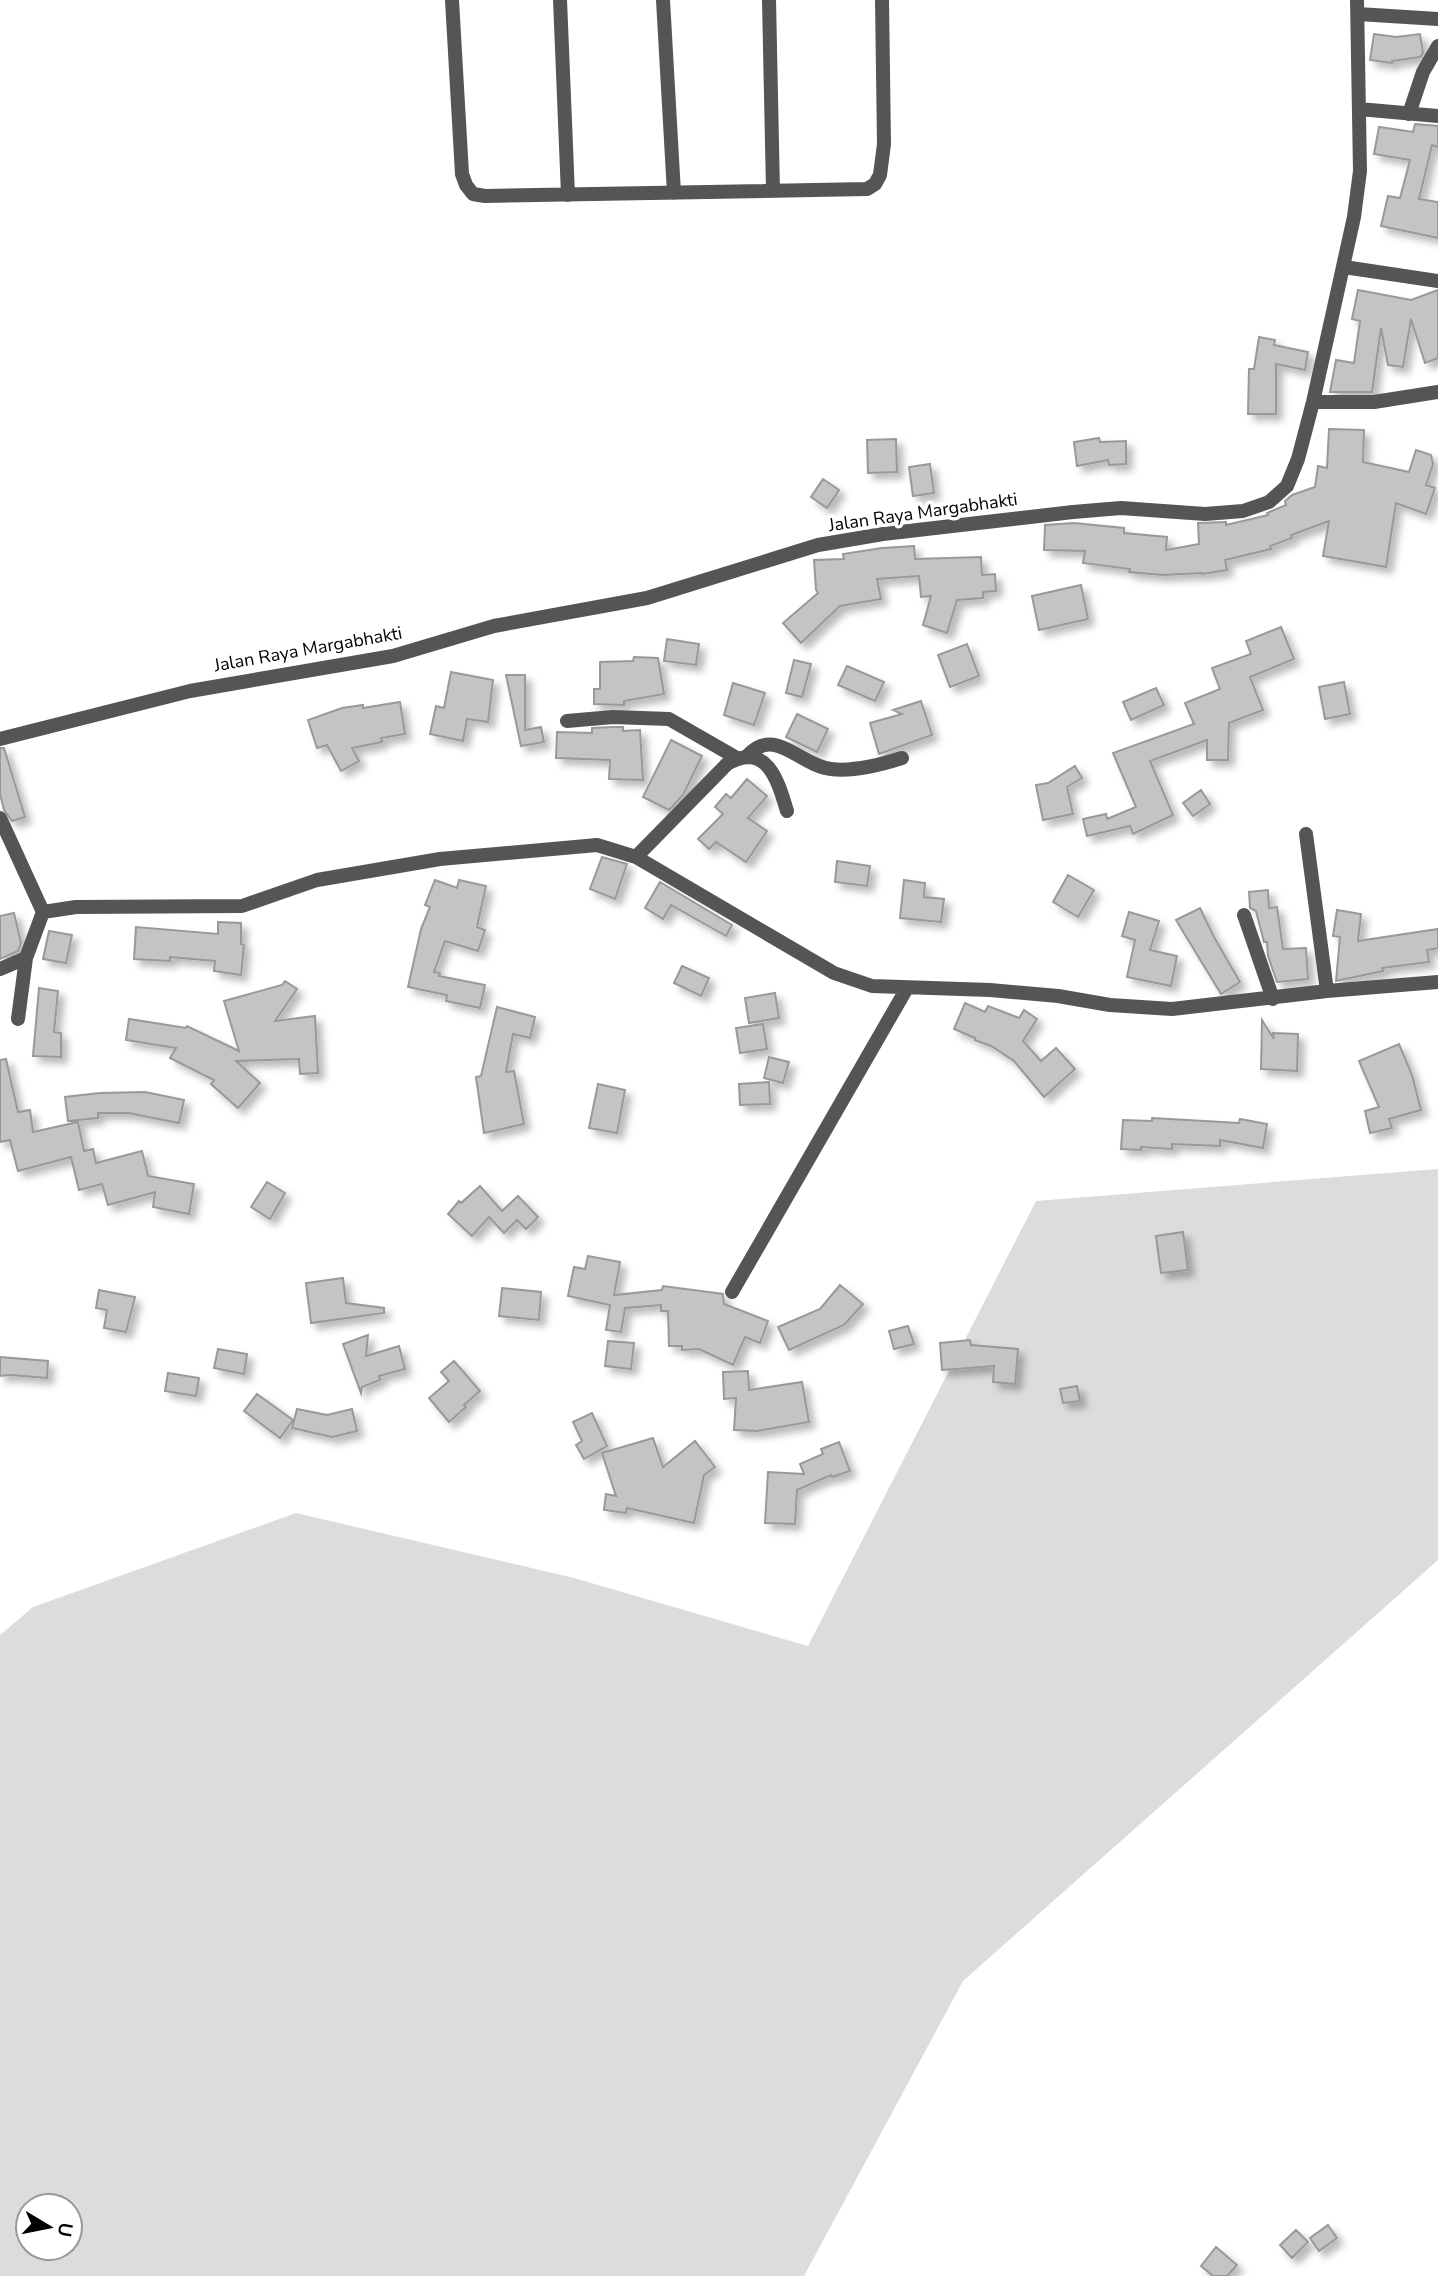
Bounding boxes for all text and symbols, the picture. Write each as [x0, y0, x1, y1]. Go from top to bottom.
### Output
street label: Jalan Raya Margabhakti [826, 487, 1019, 537]
street label: Jalan Raya Margabhakti [211, 621, 404, 678]
north arrow [14, 2192, 84, 2262]
text: U [51, 2221, 79, 2239]

